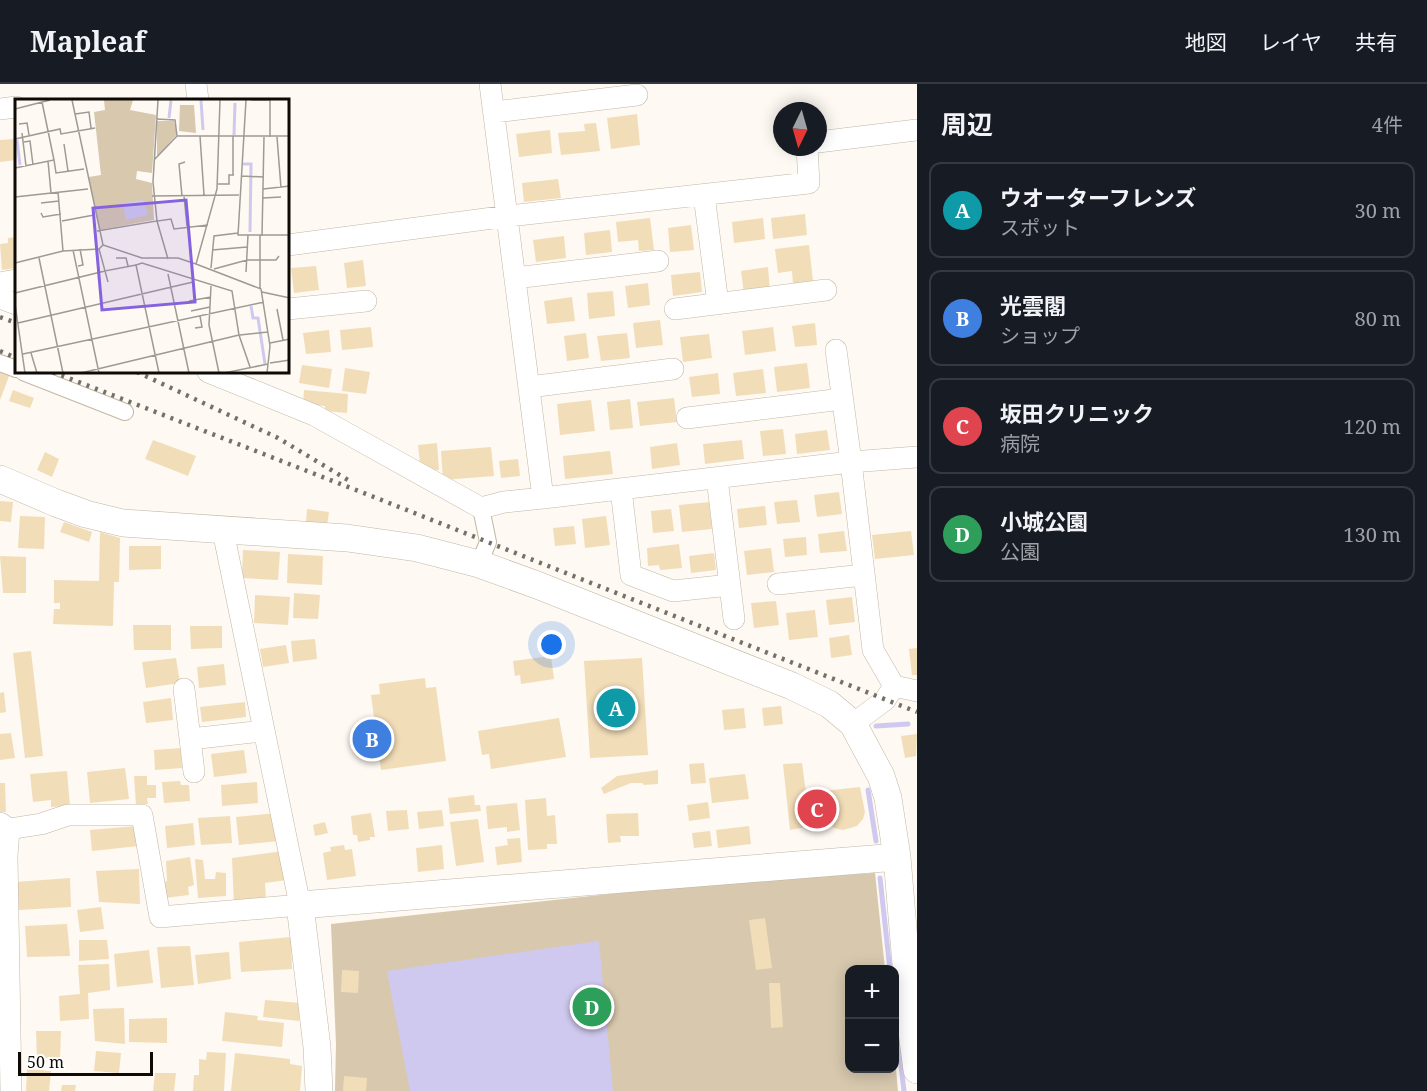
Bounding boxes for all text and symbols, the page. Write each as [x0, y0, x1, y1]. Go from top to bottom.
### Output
text: Mapleaf [30, 22, 146, 60]
text: 地図 [1185, 28, 1227, 56]
text: レイヤ [1260, 28, 1322, 56]
text: 共有 [1355, 28, 1397, 56]
inset map [15, 99, 290, 374]
north arrow [773, 102, 827, 156]
text: 周辺 [941, 106, 993, 142]
text: 4件 [1372, 111, 1403, 138]
text: ウオーターフレンズ [1000, 182, 1196, 212]
text: A [955, 197, 970, 224]
text: 30 m [1355, 197, 1401, 224]
text: スポット [1000, 214, 1080, 241]
text: 光雲閣 [1000, 290, 1066, 320]
text: B [956, 305, 969, 332]
text: 80 m [1355, 305, 1401, 332]
text: ショップ [1000, 322, 1080, 349]
text: 坂田クリニック [1000, 398, 1154, 428]
text: C [956, 413, 969, 440]
text: 120 m [1343, 413, 1401, 440]
text: 病院 [1000, 430, 1040, 457]
text: 小城公園 [1000, 506, 1088, 536]
text: D [955, 521, 970, 548]
text: 130 m [1343, 521, 1401, 548]
text: 公園 [1000, 538, 1040, 565]
your location [537, 630, 566, 659]
pin: A [596, 686, 636, 730]
pin: B [352, 716, 392, 762]
pin: C [798, 786, 836, 832]
map controls [845, 965, 899, 1073]
button: + [845, 965, 899, 1019]
pin: D [572, 984, 612, 1030]
button: − [845, 1019, 899, 1073]
scale bar [18, 1049, 153, 1076]
text: 50 m [27, 1051, 64, 1073]

